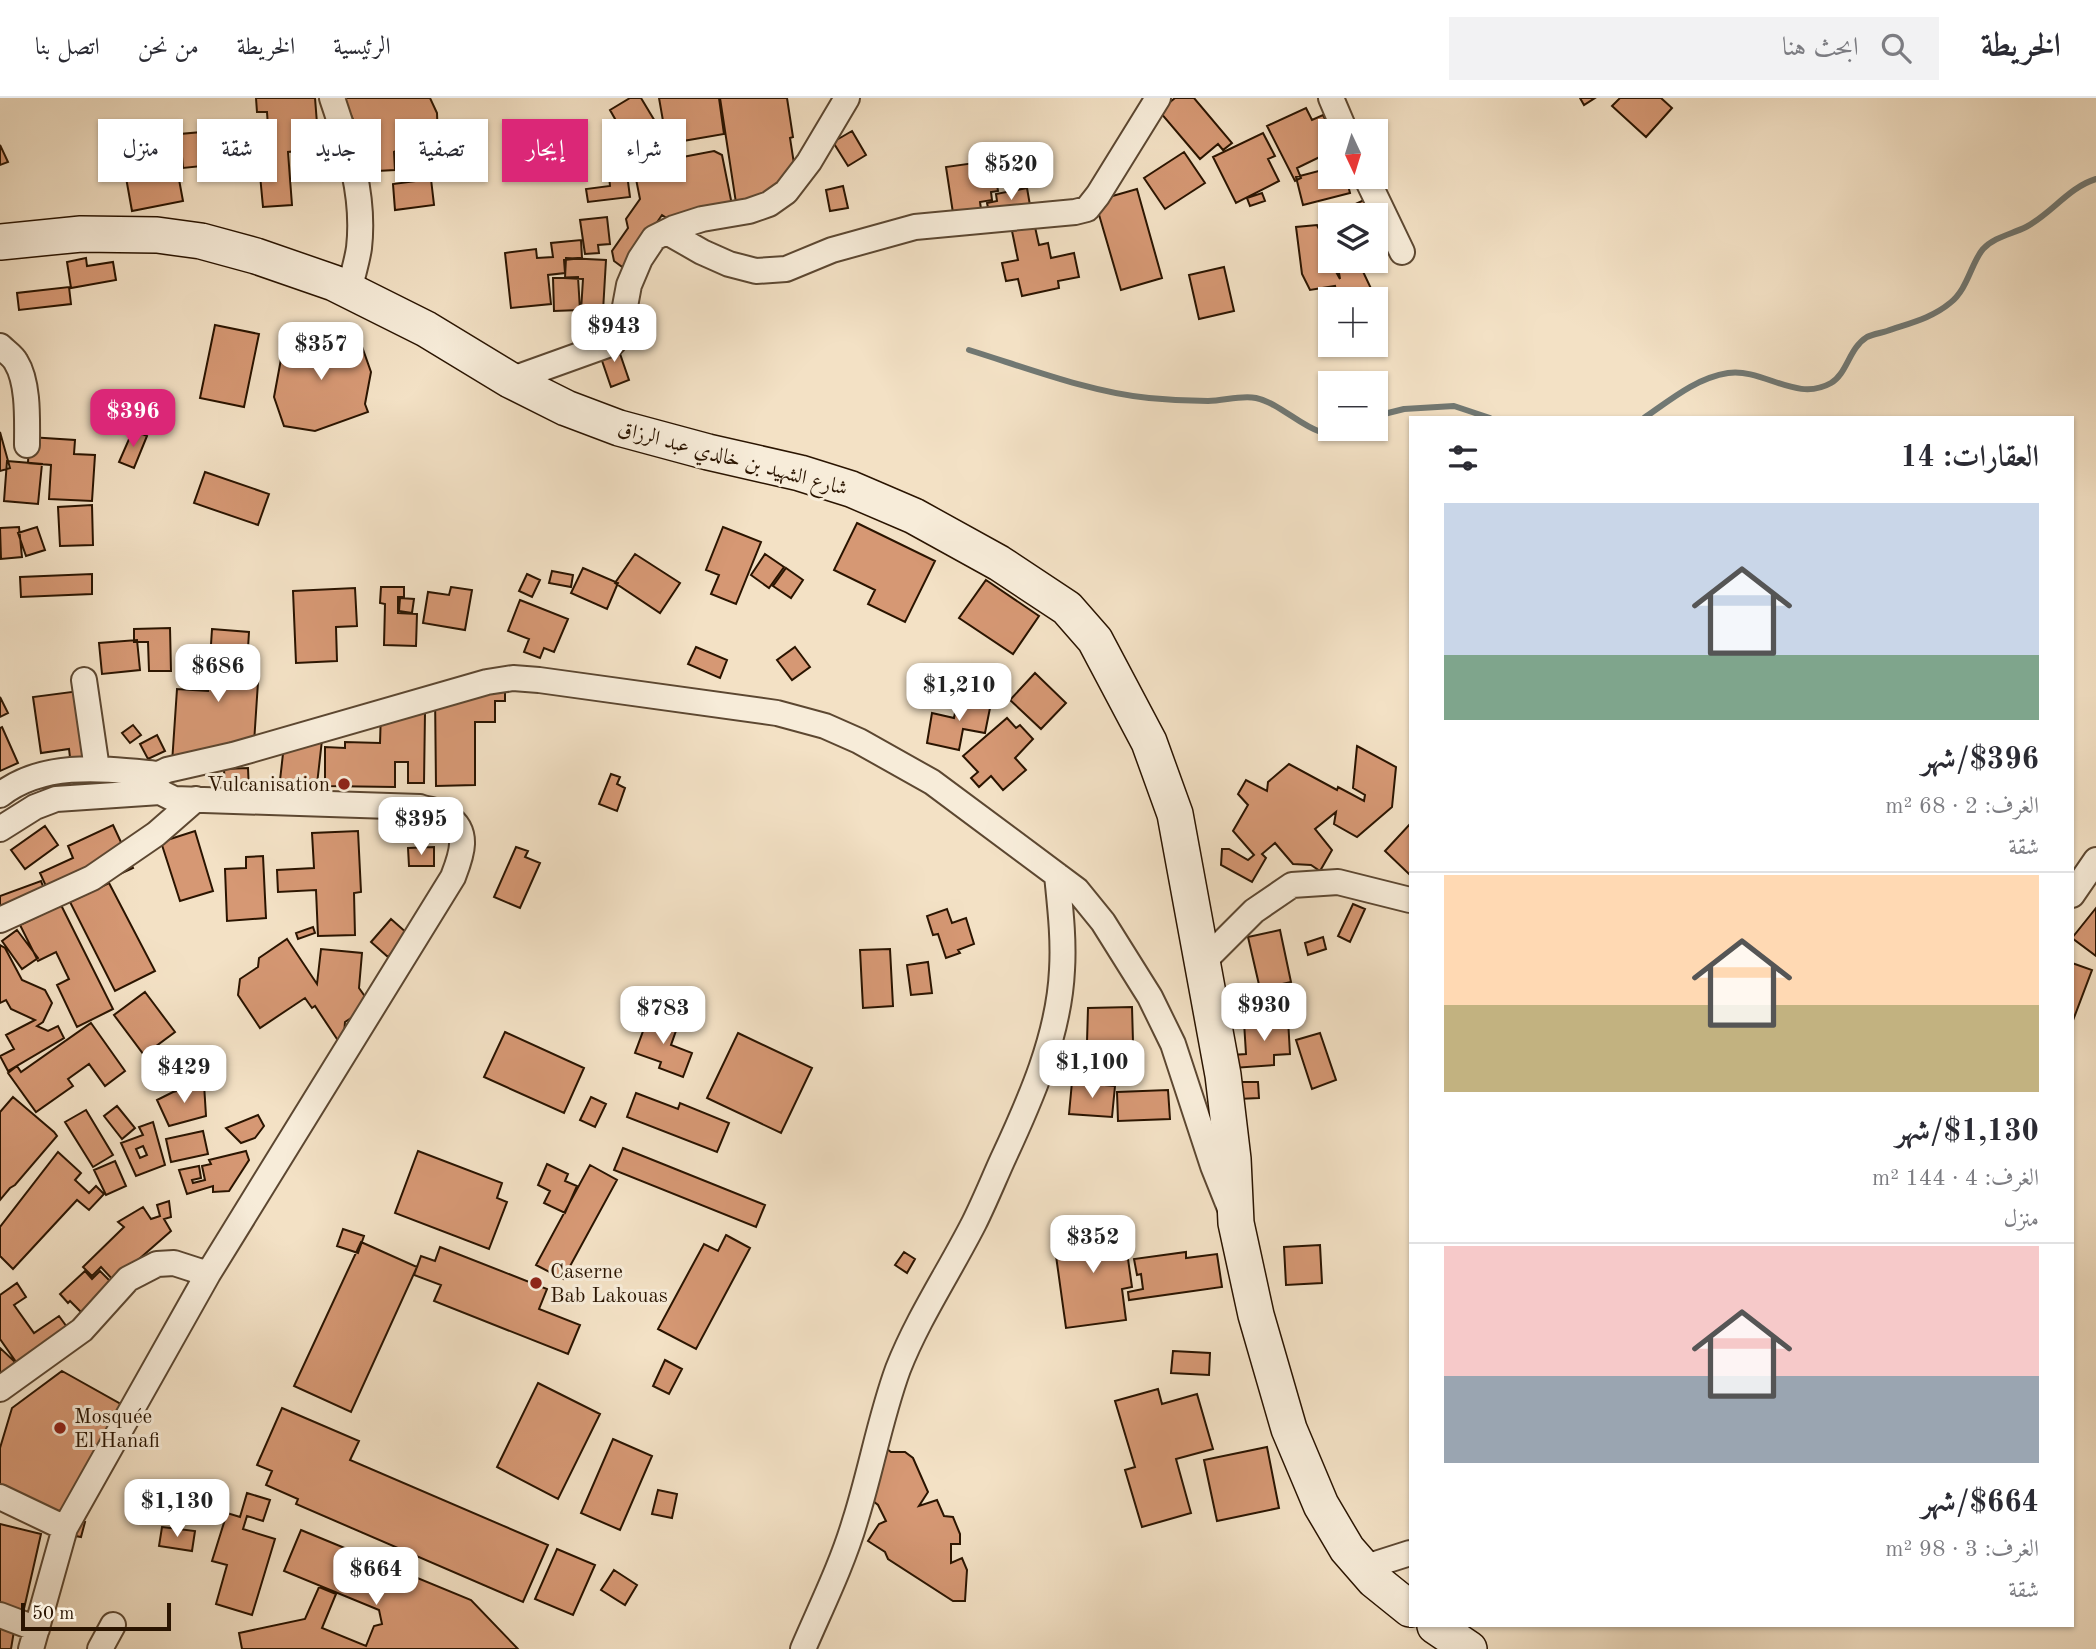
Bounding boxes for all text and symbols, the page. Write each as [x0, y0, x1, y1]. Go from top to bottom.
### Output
search box [1449, 17, 1939, 80]
icon: search [1877, 29, 1915, 67]
text: الخريطة [1981, 31, 2061, 64]
text: ابحث هنا [1782, 35, 1859, 61]
text: اتصل بنا [35, 36, 100, 60]
text: من نحن [138, 36, 199, 60]
text: الخريطة [237, 36, 295, 60]
text: الرئيسية [333, 36, 391, 60]
chip: منزل [98, 119, 183, 182]
chip: شقة [197, 119, 277, 182]
chip: جديد [291, 119, 381, 182]
chip: تصفية [395, 119, 488, 182]
chip: إيجار [502, 119, 588, 182]
chip: شراء [602, 119, 686, 182]
north arrow [1318, 119, 1388, 189]
map controls [1318, 119, 1388, 441]
pin: $520 [970, 142, 1052, 202]
text: $520 [984, 153, 1038, 176]
button: layers [1318, 203, 1388, 273]
button: + [1318, 287, 1388, 357]
pin: $943 [573, 304, 655, 364]
text: $943 [587, 315, 641, 338]
pin: $357 [280, 322, 362, 382]
text: $357 [294, 333, 348, 356]
button: − [1318, 371, 1388, 441]
pin: $396 [92, 390, 174, 449]
text: $396 [106, 400, 160, 423]
street label: شارع الشهيد بن خالدي عبد الرزاق [614, 418, 850, 506]
icon: filters [1444, 439, 1482, 477]
text: العقارات: 14 [1900, 443, 2039, 473]
icon: home [1679, 548, 1805, 674]
pin: $686 [177, 644, 259, 704]
text: $686 [191, 655, 245, 678]
pin: $1,210 [902, 664, 1016, 723]
text: $1,210 [922, 674, 996, 697]
text: $396/شهر [1921, 745, 2039, 775]
place label: Vulcanisation [207, 775, 330, 796]
marker: Vulcanisation [336, 776, 352, 792]
text: الغرف: 2 · 68 m² [1885, 795, 2039, 818]
pin: $395 [380, 798, 462, 857]
text: $395 [394, 808, 448, 831]
text: شقة [2009, 836, 2039, 859]
icon: home [1679, 920, 1805, 1046]
pin: $930 [1223, 984, 1305, 1043]
pin: $783 [622, 986, 704, 1046]
text: $930 [1237, 994, 1291, 1017]
text: $783 [636, 997, 690, 1020]
pin: $1,100 [1035, 1040, 1149, 1100]
pin: $429 [143, 1046, 225, 1105]
text: $1,100 [1055, 1051, 1129, 1074]
text: $429 [157, 1056, 211, 1079]
text: $1,130/شهر [1896, 1117, 2039, 1147]
text: الغرف: 4 · 144 m² [1872, 1167, 2039, 1190]
text: منزل [2004, 1208, 2039, 1231]
pin: $352 [1052, 1216, 1134, 1275]
text: $352 [1066, 1226, 1120, 1249]
place label: Caserne Bab Lakouas [550, 1262, 668, 1307]
marker: Caserne Bab Lakouas [528, 1275, 544, 1291]
icon: home [1679, 1291, 1805, 1417]
place label: Mosquée El Hanafi [74, 1407, 160, 1452]
marker: Mosquée El Hanafi [52, 1420, 68, 1436]
pin: $1,130 [120, 1480, 234, 1539]
text: $664/شهر [1921, 1488, 2039, 1518]
text: $1,130 [140, 1490, 214, 1513]
text: الغرف: 3 · 98 m² [1885, 1538, 2039, 1561]
pin: $664 [335, 1548, 417, 1607]
text: $664 [349, 1558, 403, 1581]
text: شقة [2009, 1579, 2039, 1602]
scale bar [21, 1600, 172, 1632]
text: 50 m [32, 1605, 74, 1624]

